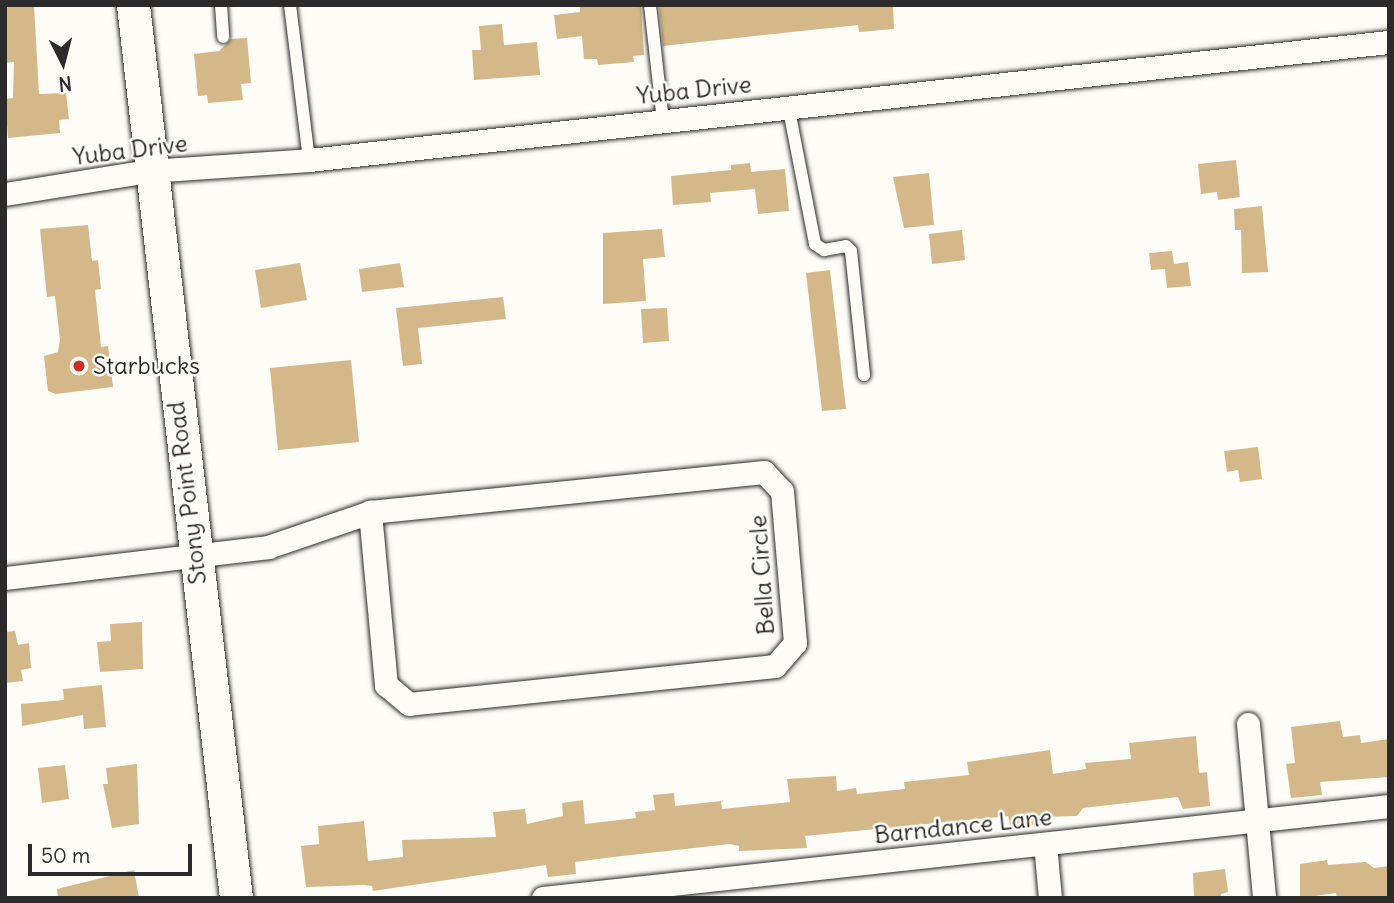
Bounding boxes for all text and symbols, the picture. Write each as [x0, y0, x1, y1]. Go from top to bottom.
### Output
north arrow [28, 28, 98, 98]
street label: Yuba Drive [635, 70, 753, 110]
text: N [57, 71, 73, 97]
street label: Yuba Drive [71, 129, 189, 171]
place label: Starbucks [93, 352, 200, 380]
marker: Starbucks [71, 358, 87, 374]
street label: Stony Point Road [161, 400, 213, 586]
street label: Bella Circle [743, 514, 781, 636]
street label: Barndance Lane [873, 802, 1053, 850]
scale bar [32, 830, 196, 874]
text: 50 m [41, 842, 90, 869]

